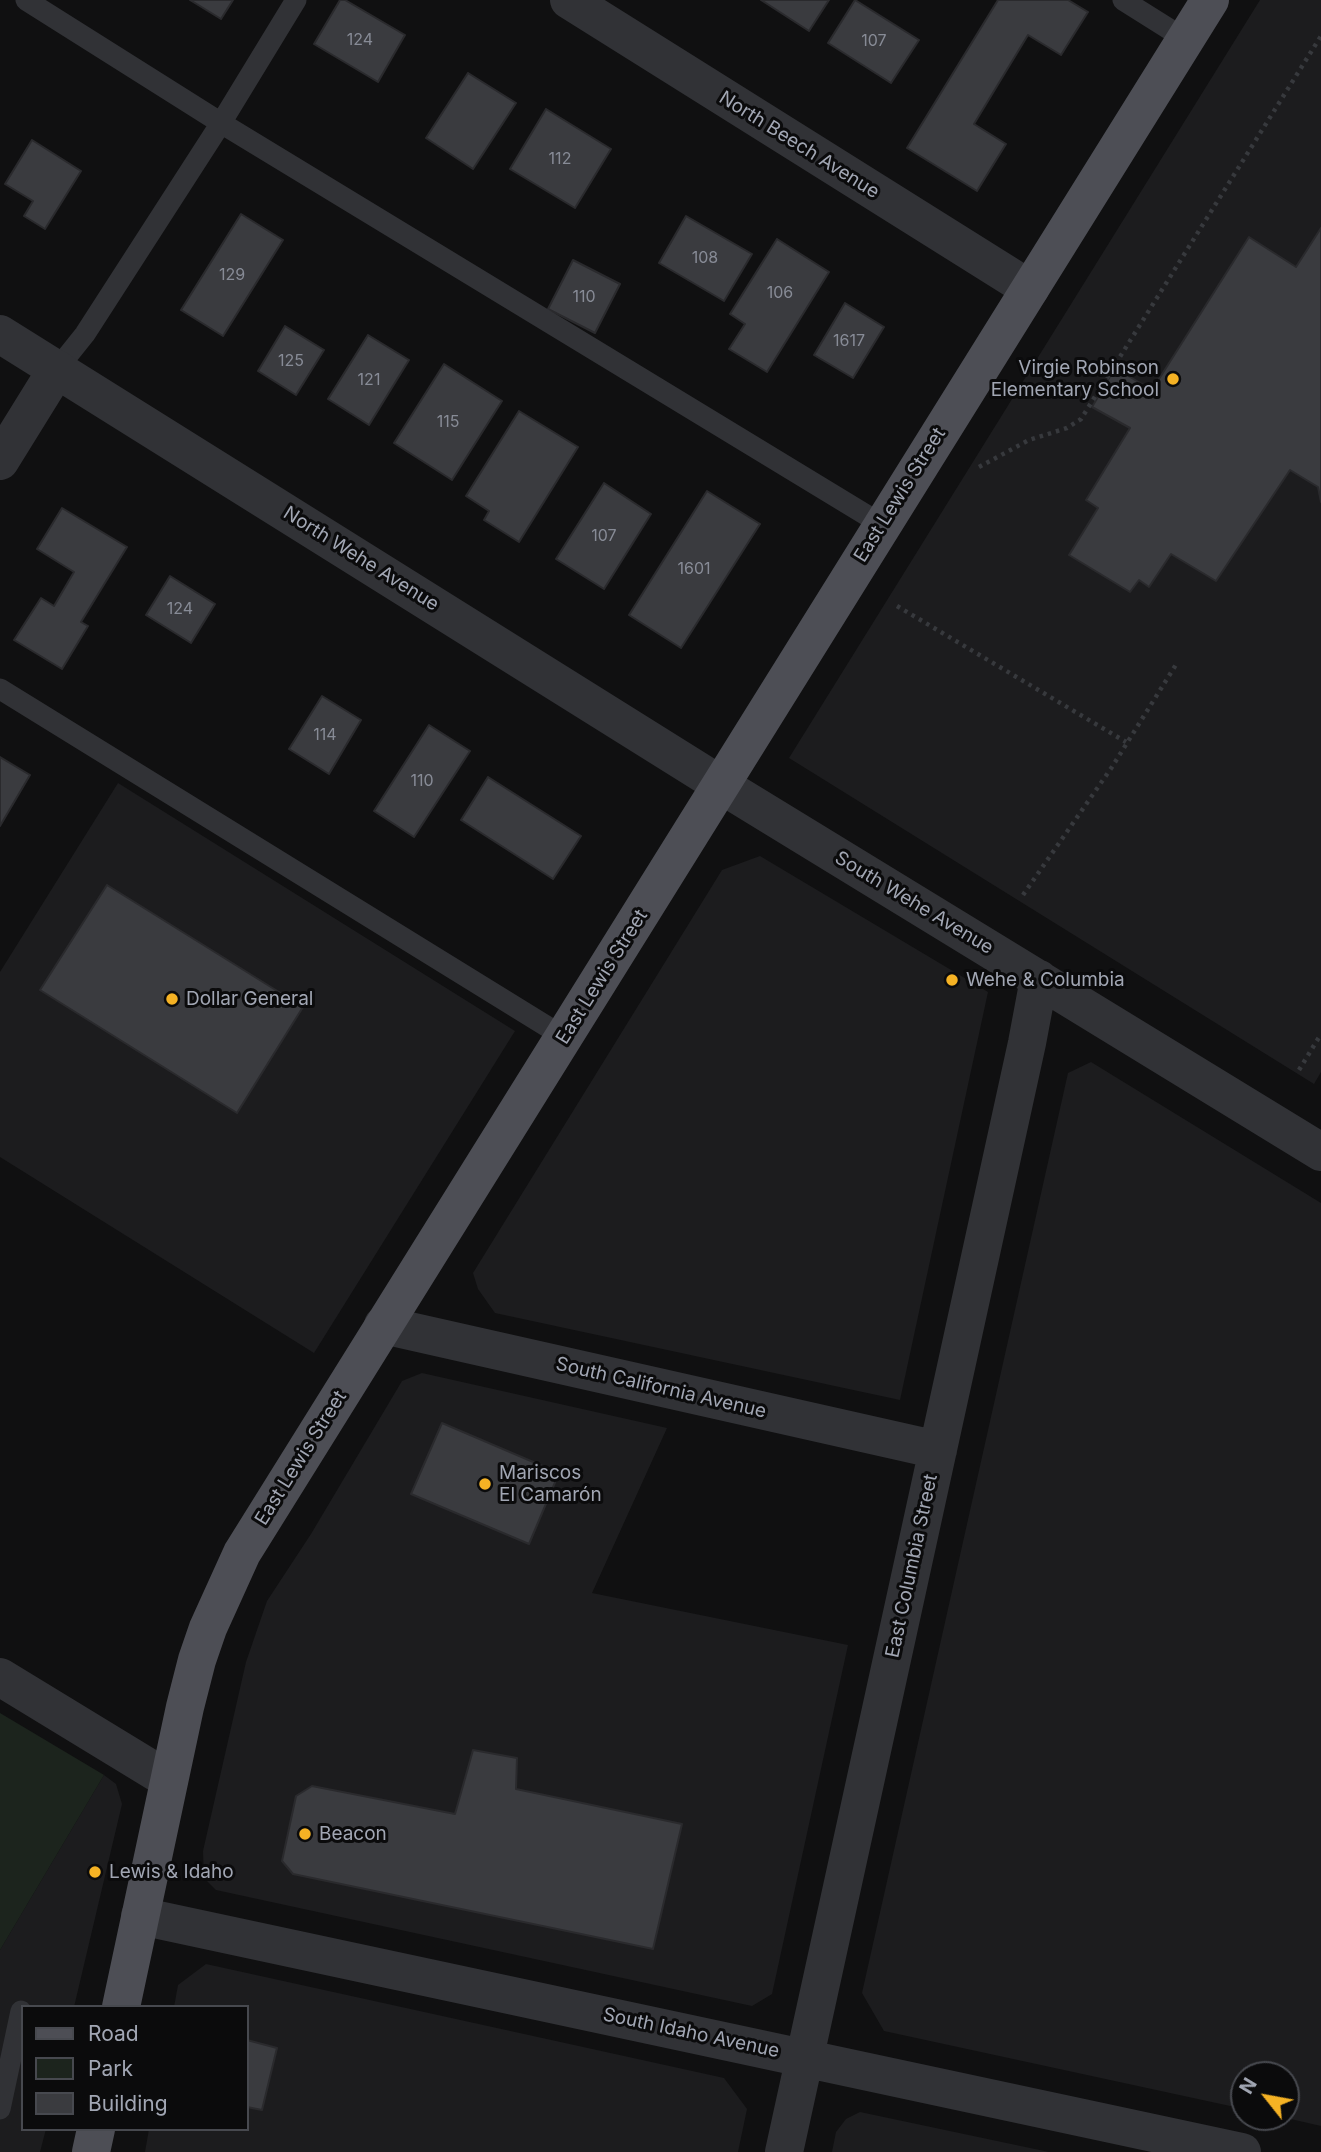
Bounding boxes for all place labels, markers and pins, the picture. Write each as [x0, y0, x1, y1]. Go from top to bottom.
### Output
place label: Virgie Robinson Elementary School [991, 357, 1159, 401]
marker: Virgie Robinson Elementary School [1165, 371, 1181, 387]
place label: Wehe & Columbia [966, 969, 1125, 991]
marker: Wehe & Columbia [944, 972, 960, 988]
place label: Dollar General [186, 988, 313, 1010]
marker: Dollar General [164, 991, 180, 1007]
place label: Mariscos El Camarón [499, 1462, 602, 1506]
marker: Mariscos El Camarón [477, 1476, 493, 1492]
place label: Beacon [319, 1823, 387, 1845]
marker: Beacon [297, 1826, 313, 1842]
place label: Lewis & Idaho [109, 1861, 234, 1883]
marker: Lewis & Idaho [87, 1864, 103, 1880]

